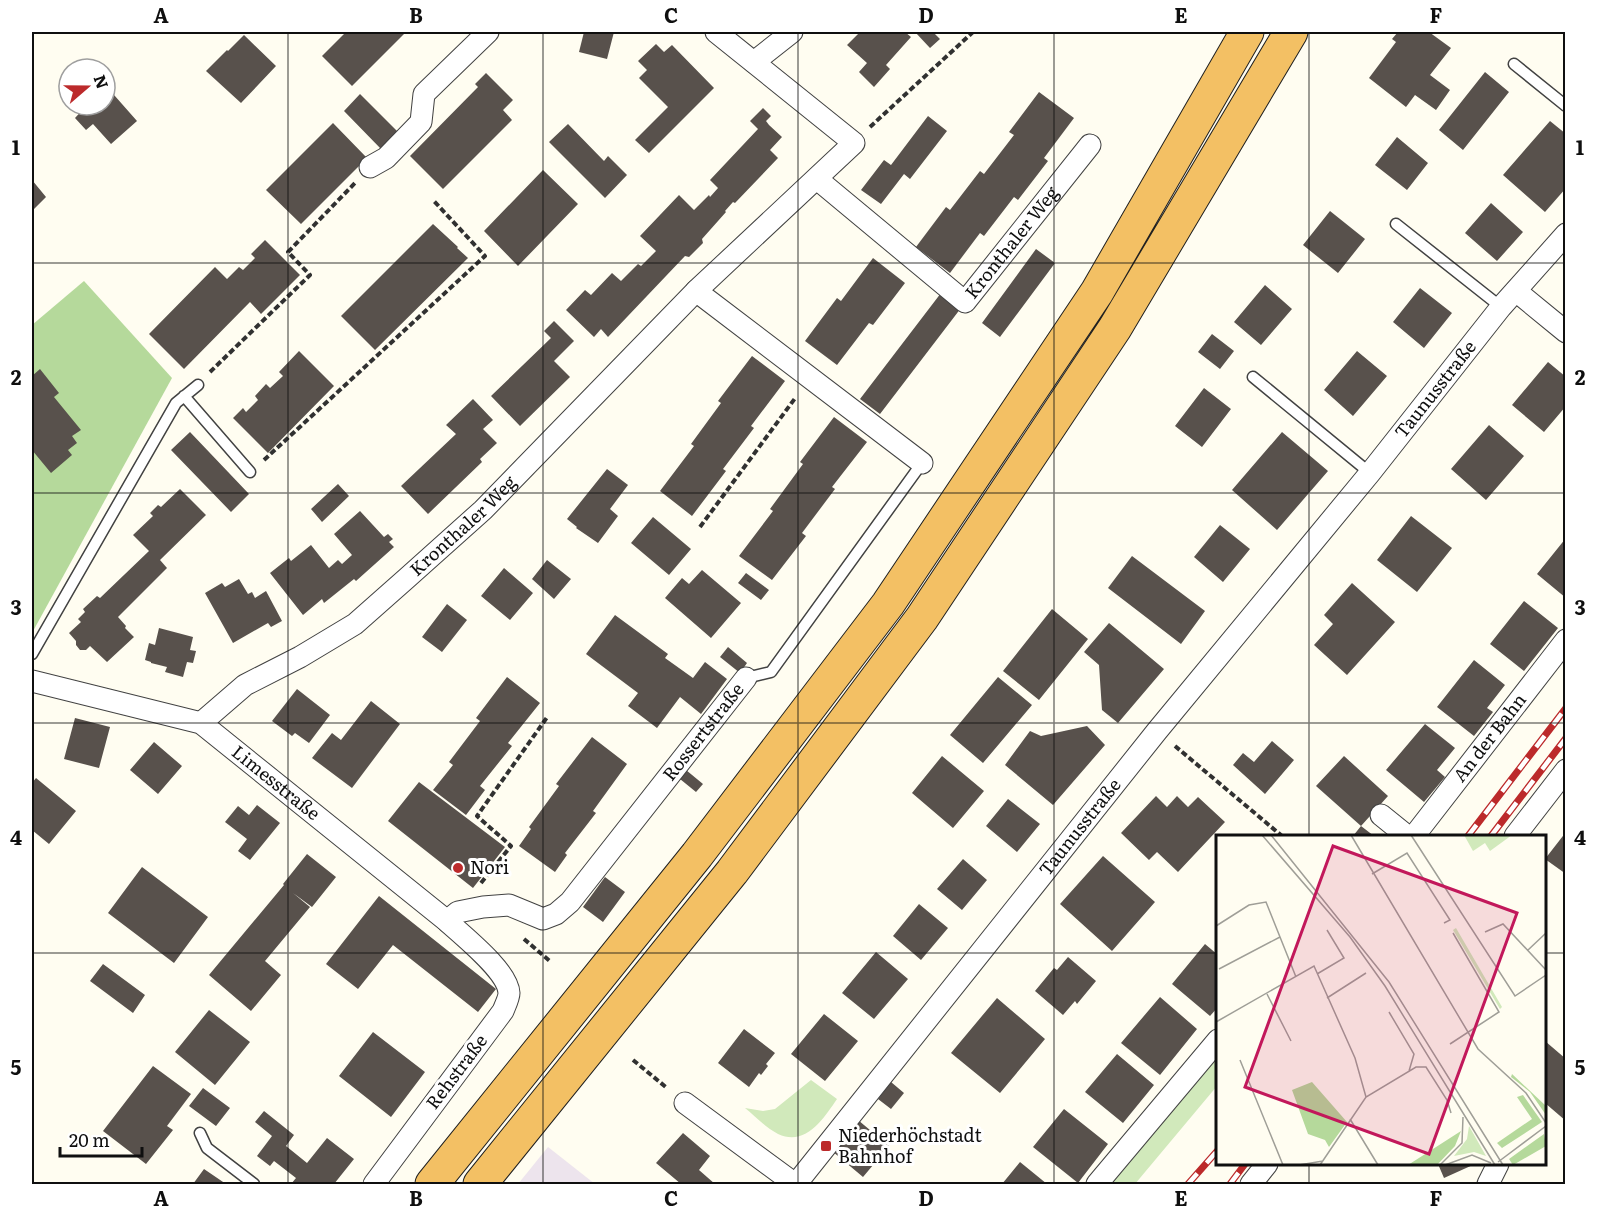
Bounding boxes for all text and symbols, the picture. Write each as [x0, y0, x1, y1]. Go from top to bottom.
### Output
text: A [153, 0, 169, 29]
text: B [409, 0, 423, 29]
text: C [664, 0, 678, 29]
text: D [918, 0, 934, 29]
text: E [1174, 0, 1188, 29]
text: F [1430, 0, 1443, 29]
north arrow [57, 57, 117, 117]
text: N [88, 71, 116, 92]
text: 1 [12, 131, 20, 161]
text: 1 [1576, 131, 1584, 161]
street label: Kronthaler Weg [958, 179, 1065, 304]
street label: Taunusstraße [1387, 334, 1482, 444]
text: 2 [11, 361, 22, 391]
text: 2 [1575, 361, 1586, 391]
street label: Kronthaler Weg [403, 468, 522, 582]
text: 3 [10, 591, 22, 621]
text: 3 [1574, 591, 1586, 621]
street label: Rossertstraße [655, 676, 749, 786]
street label: An der Bahn [1446, 687, 1532, 787]
street label: Limesstraße [227, 738, 327, 826]
street label: Taunusstraße [1032, 772, 1126, 881]
text: 4 [10, 821, 22, 851]
text: 4 [1574, 821, 1586, 851]
inset map [1216, 835, 1546, 1165]
place label: Nori [470, 853, 509, 880]
marker: Nori [451, 861, 465, 875]
street label: Rehstraße [419, 1028, 493, 1114]
text: 5 [11, 1051, 22, 1081]
text: 5 [1575, 1051, 1586, 1081]
scale bar [60, 1120, 142, 1158]
place label: Niederhöchstadt Bahnhof [838, 1121, 982, 1169]
text: 20 m [69, 1126, 110, 1153]
marker: Niederhöchstadt Bahnhof [819, 1139, 833, 1153]
text: A [153, 1182, 169, 1212]
text: B [409, 1182, 423, 1212]
text: C [664, 1182, 678, 1212]
text: D [918, 1182, 934, 1212]
text: E [1174, 1182, 1188, 1212]
text: F [1430, 1182, 1443, 1212]

